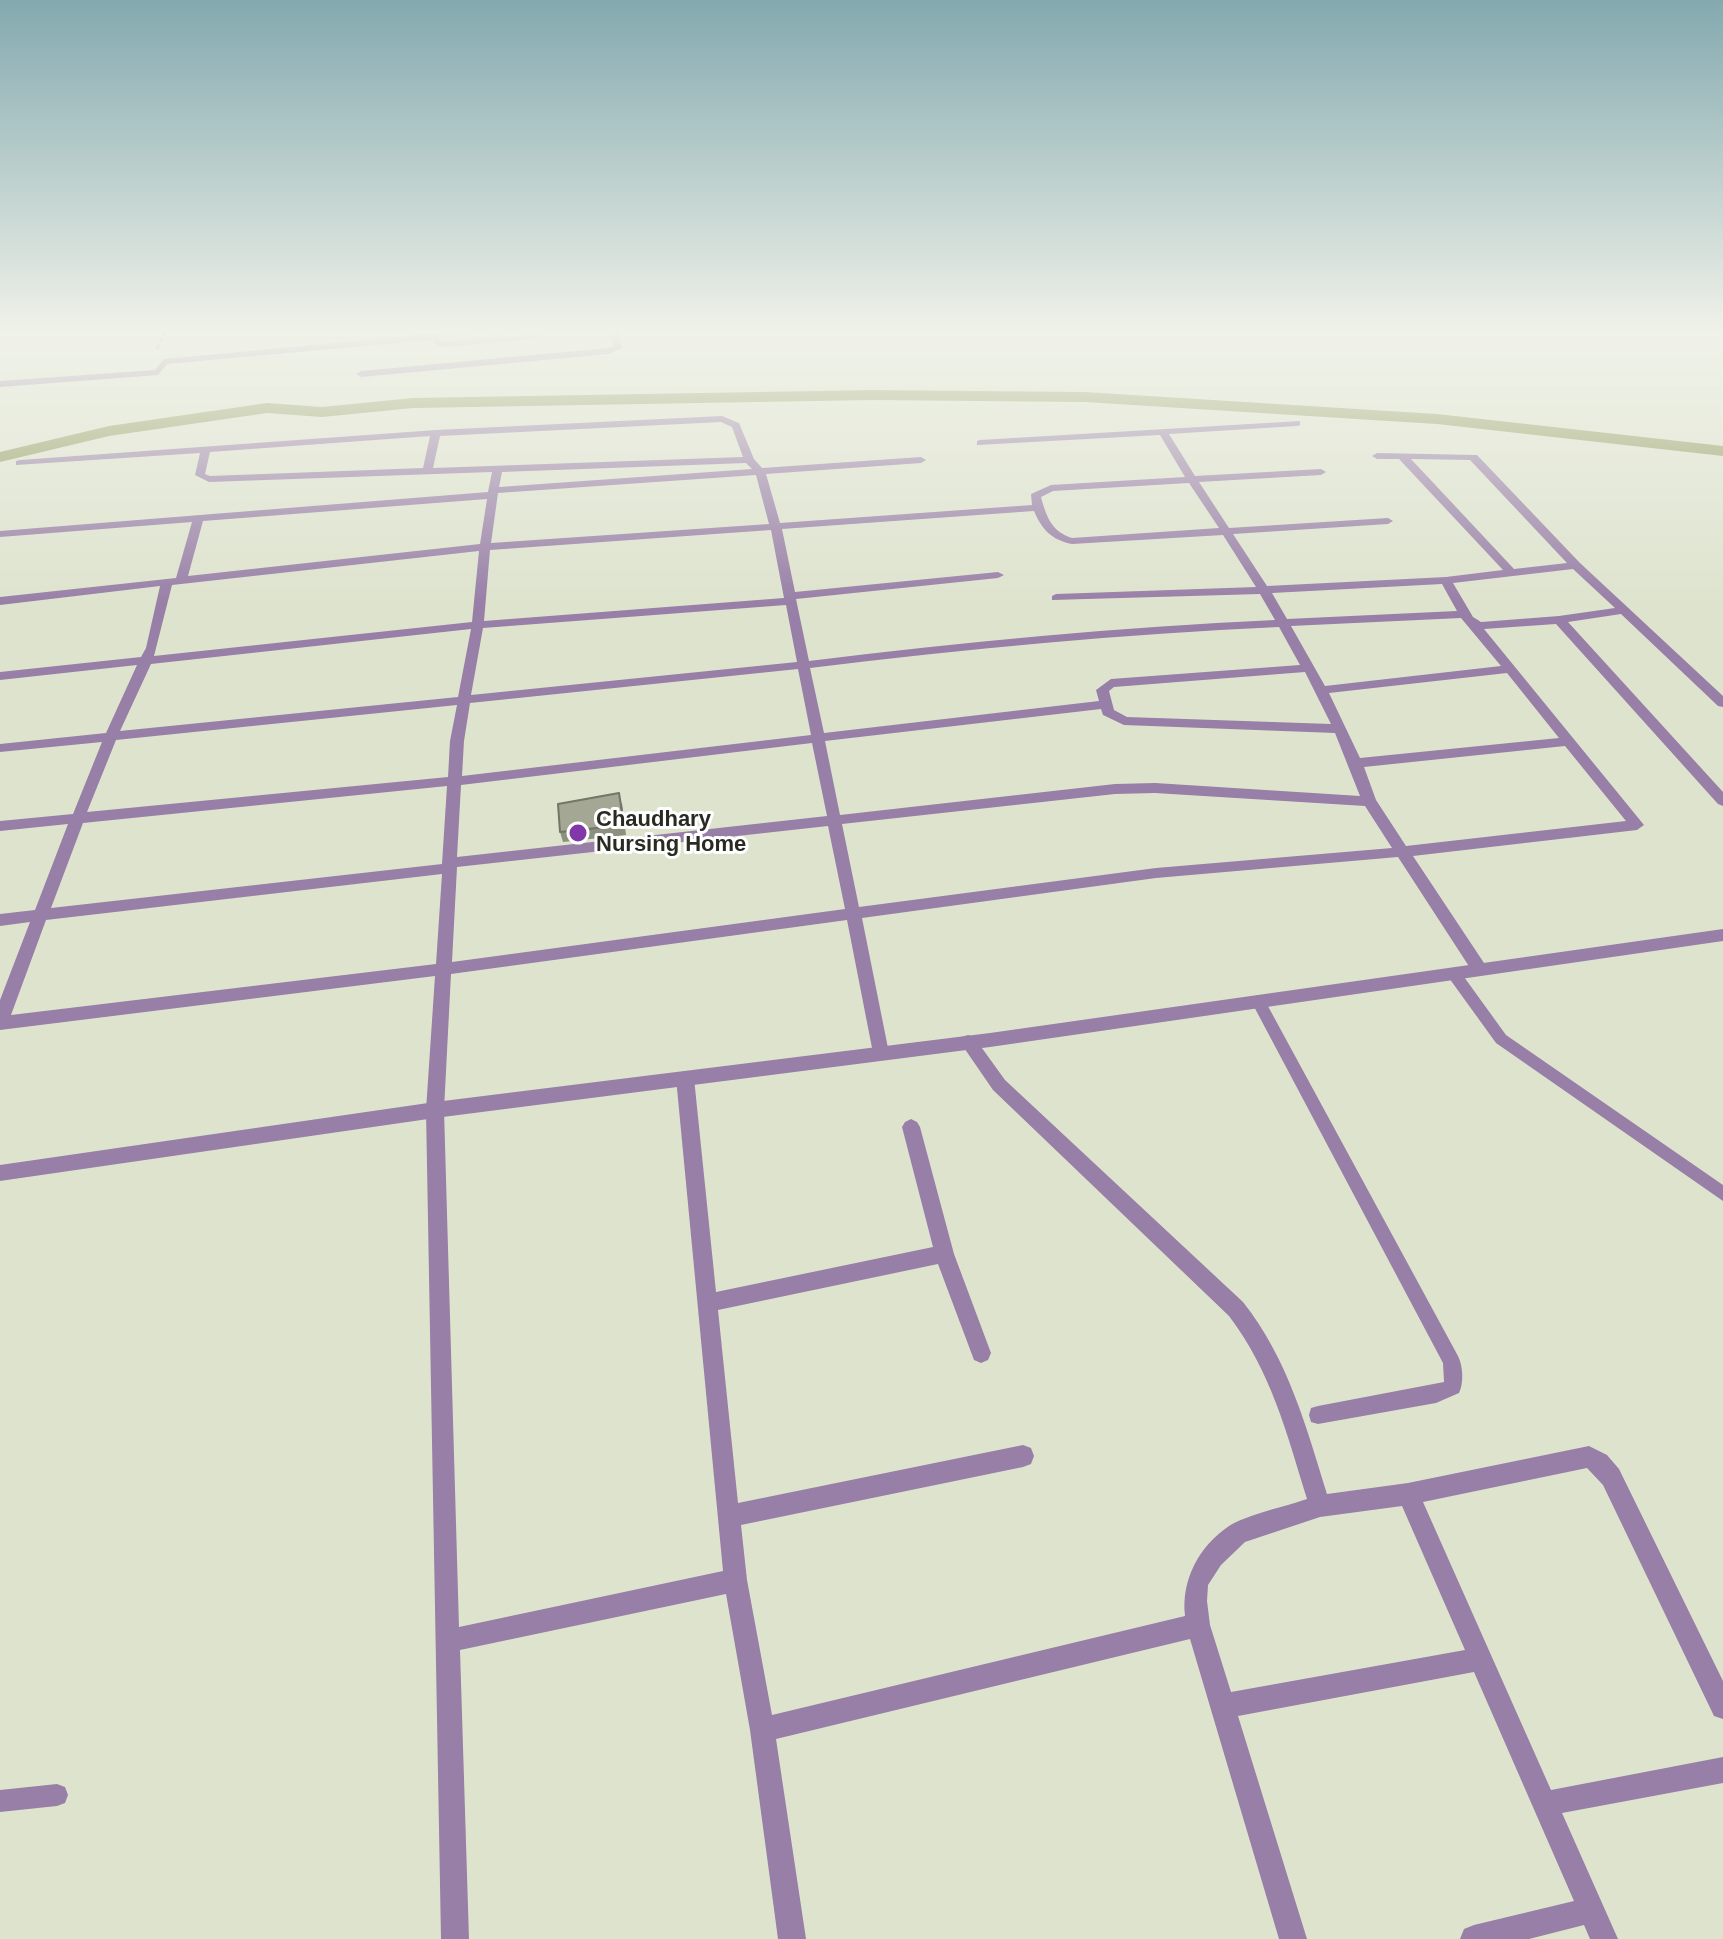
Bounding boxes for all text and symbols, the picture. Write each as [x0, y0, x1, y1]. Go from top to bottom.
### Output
place label: Chaudhary Nursing Home [596, 807, 746, 858]
marker: Chaudhary Nursing Home [567, 822, 589, 844]

